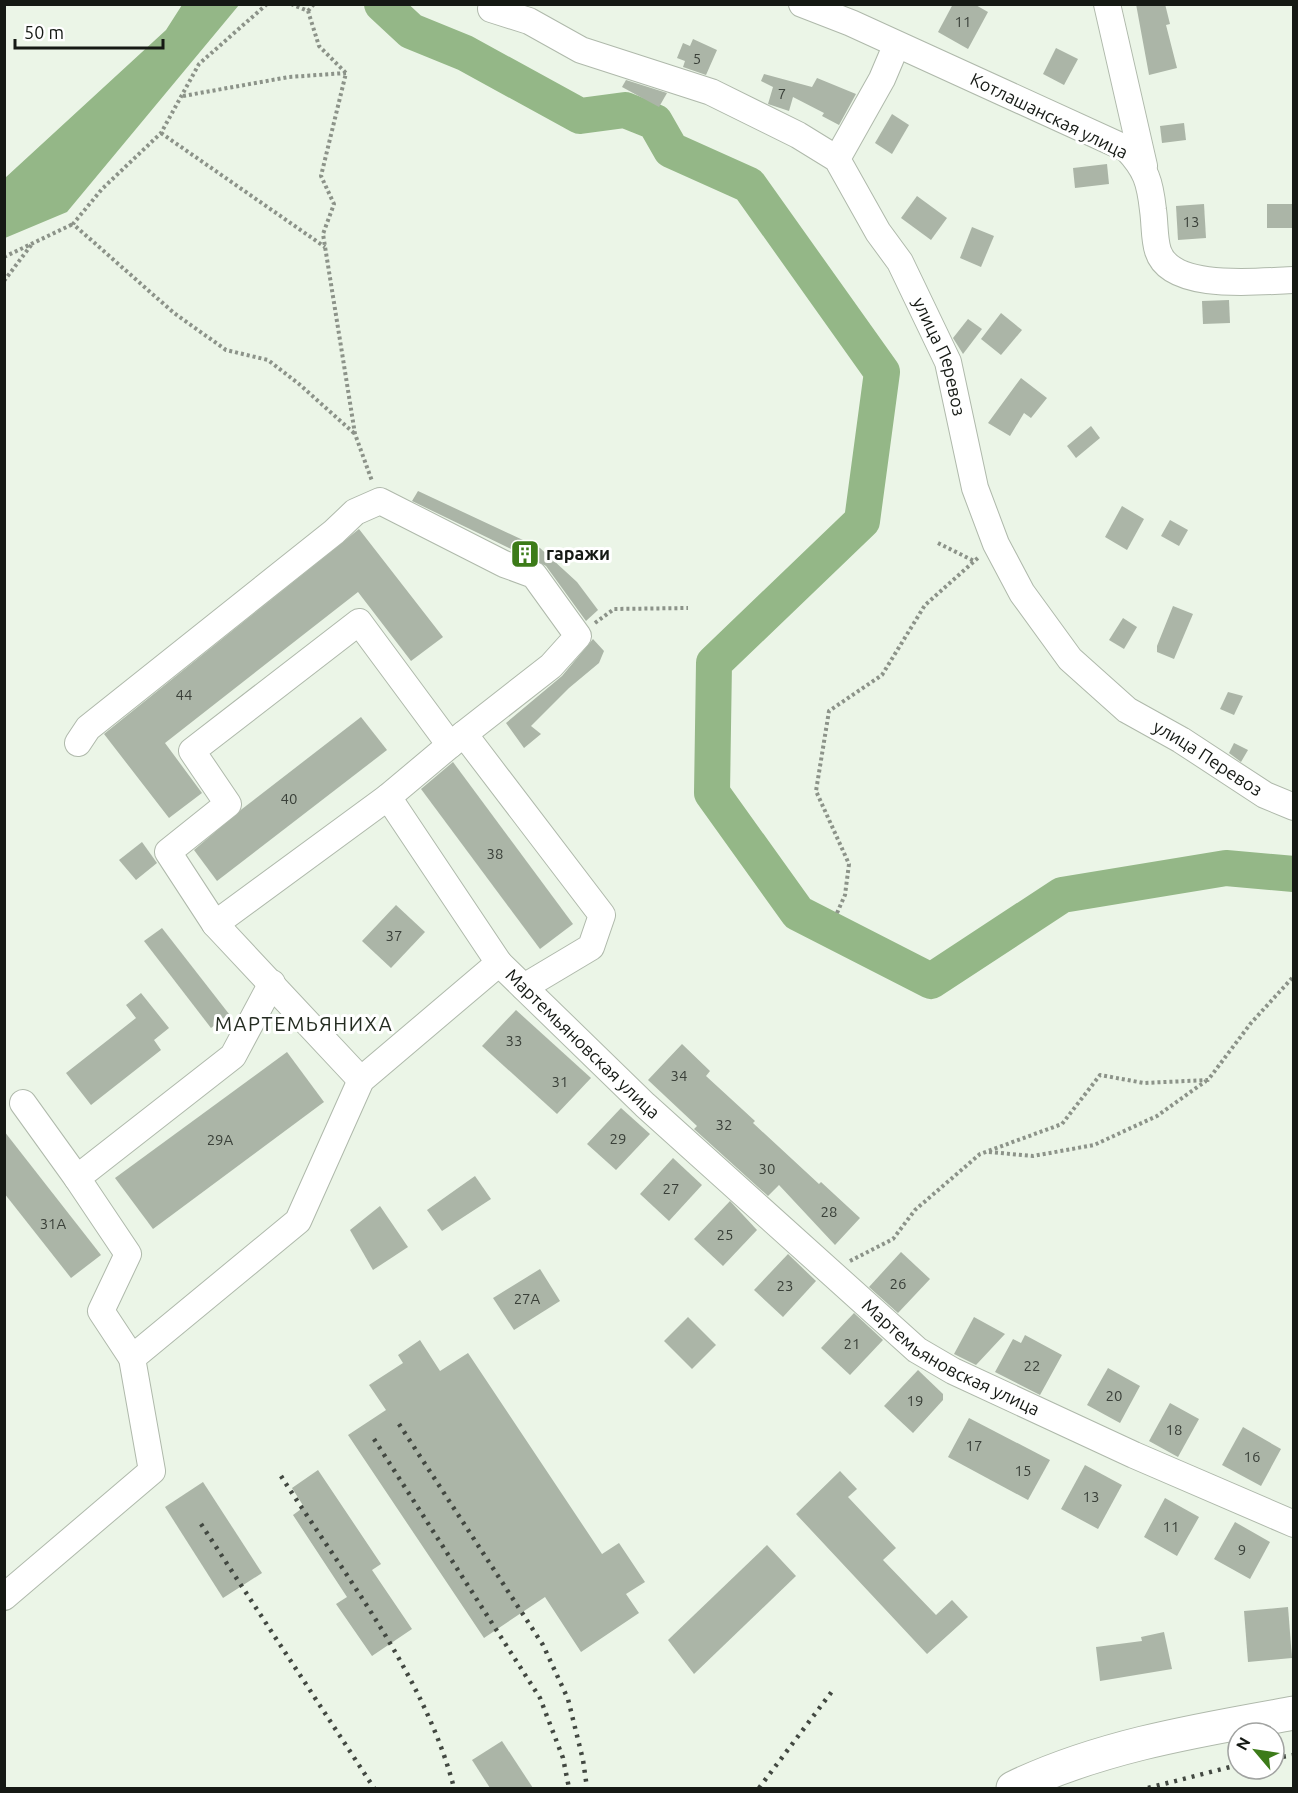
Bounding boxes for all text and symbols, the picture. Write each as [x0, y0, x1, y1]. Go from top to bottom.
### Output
scale bar [15, 12, 164, 50]
house number: 11 [955, 13, 971, 30]
text: 50 m [24, 22, 64, 42]
house number: 5 [693, 50, 701, 67]
street label: Котлашанская улица [967, 68, 1132, 162]
house number: 7 [778, 85, 786, 102]
house number: 13 [1183, 213, 1199, 230]
street label: улица Перевоз [909, 294, 970, 418]
building icon: гаражи [509, 538, 541, 570]
place label: гаражи [546, 543, 610, 563]
house number: 44 [176, 686, 192, 703]
street label: улица Перевоз [1150, 716, 1266, 800]
house number: 40 [281, 790, 297, 807]
house number: 38 [487, 845, 503, 862]
house number: 37 [386, 927, 402, 944]
street label: Мартемьяновская улица [502, 964, 664, 1122]
district label: МАРТЕМЬЯНИХА [215, 1012, 393, 1035]
house number: 33 [506, 1032, 522, 1049]
house number: 34 [671, 1067, 687, 1084]
house number: 31 [552, 1073, 568, 1090]
house number: 32 [716, 1116, 732, 1133]
house number: 29 [610, 1130, 626, 1147]
house number: 29А [207, 1131, 234, 1148]
house number: 30 [759, 1160, 775, 1177]
house number: 27 [663, 1180, 679, 1197]
house number: 28 [821, 1203, 837, 1220]
house number: 31А [40, 1215, 67, 1232]
house number: 25 [717, 1226, 733, 1243]
house number: 26 [890, 1275, 906, 1292]
house number: 23 [777, 1277, 793, 1294]
house number: 27А [514, 1290, 541, 1307]
street label: Мартемьяновская улица [858, 1295, 1043, 1419]
house number: 21 [844, 1335, 860, 1352]
house number: 22 [1024, 1357, 1040, 1374]
house number: 20 [1106, 1387, 1122, 1404]
house number: 19 [907, 1392, 923, 1409]
house number: 18 [1166, 1421, 1182, 1438]
house number: 17 [966, 1437, 982, 1454]
house number: 16 [1244, 1448, 1260, 1465]
house number: 15 [1015, 1462, 1031, 1479]
house number: 13 [1083, 1488, 1099, 1505]
house number: 11 [1163, 1518, 1179, 1535]
house number: 9 [1238, 1541, 1246, 1558]
north arrow [1226, 1721, 1286, 1781]
text: N [1232, 1734, 1254, 1753]

